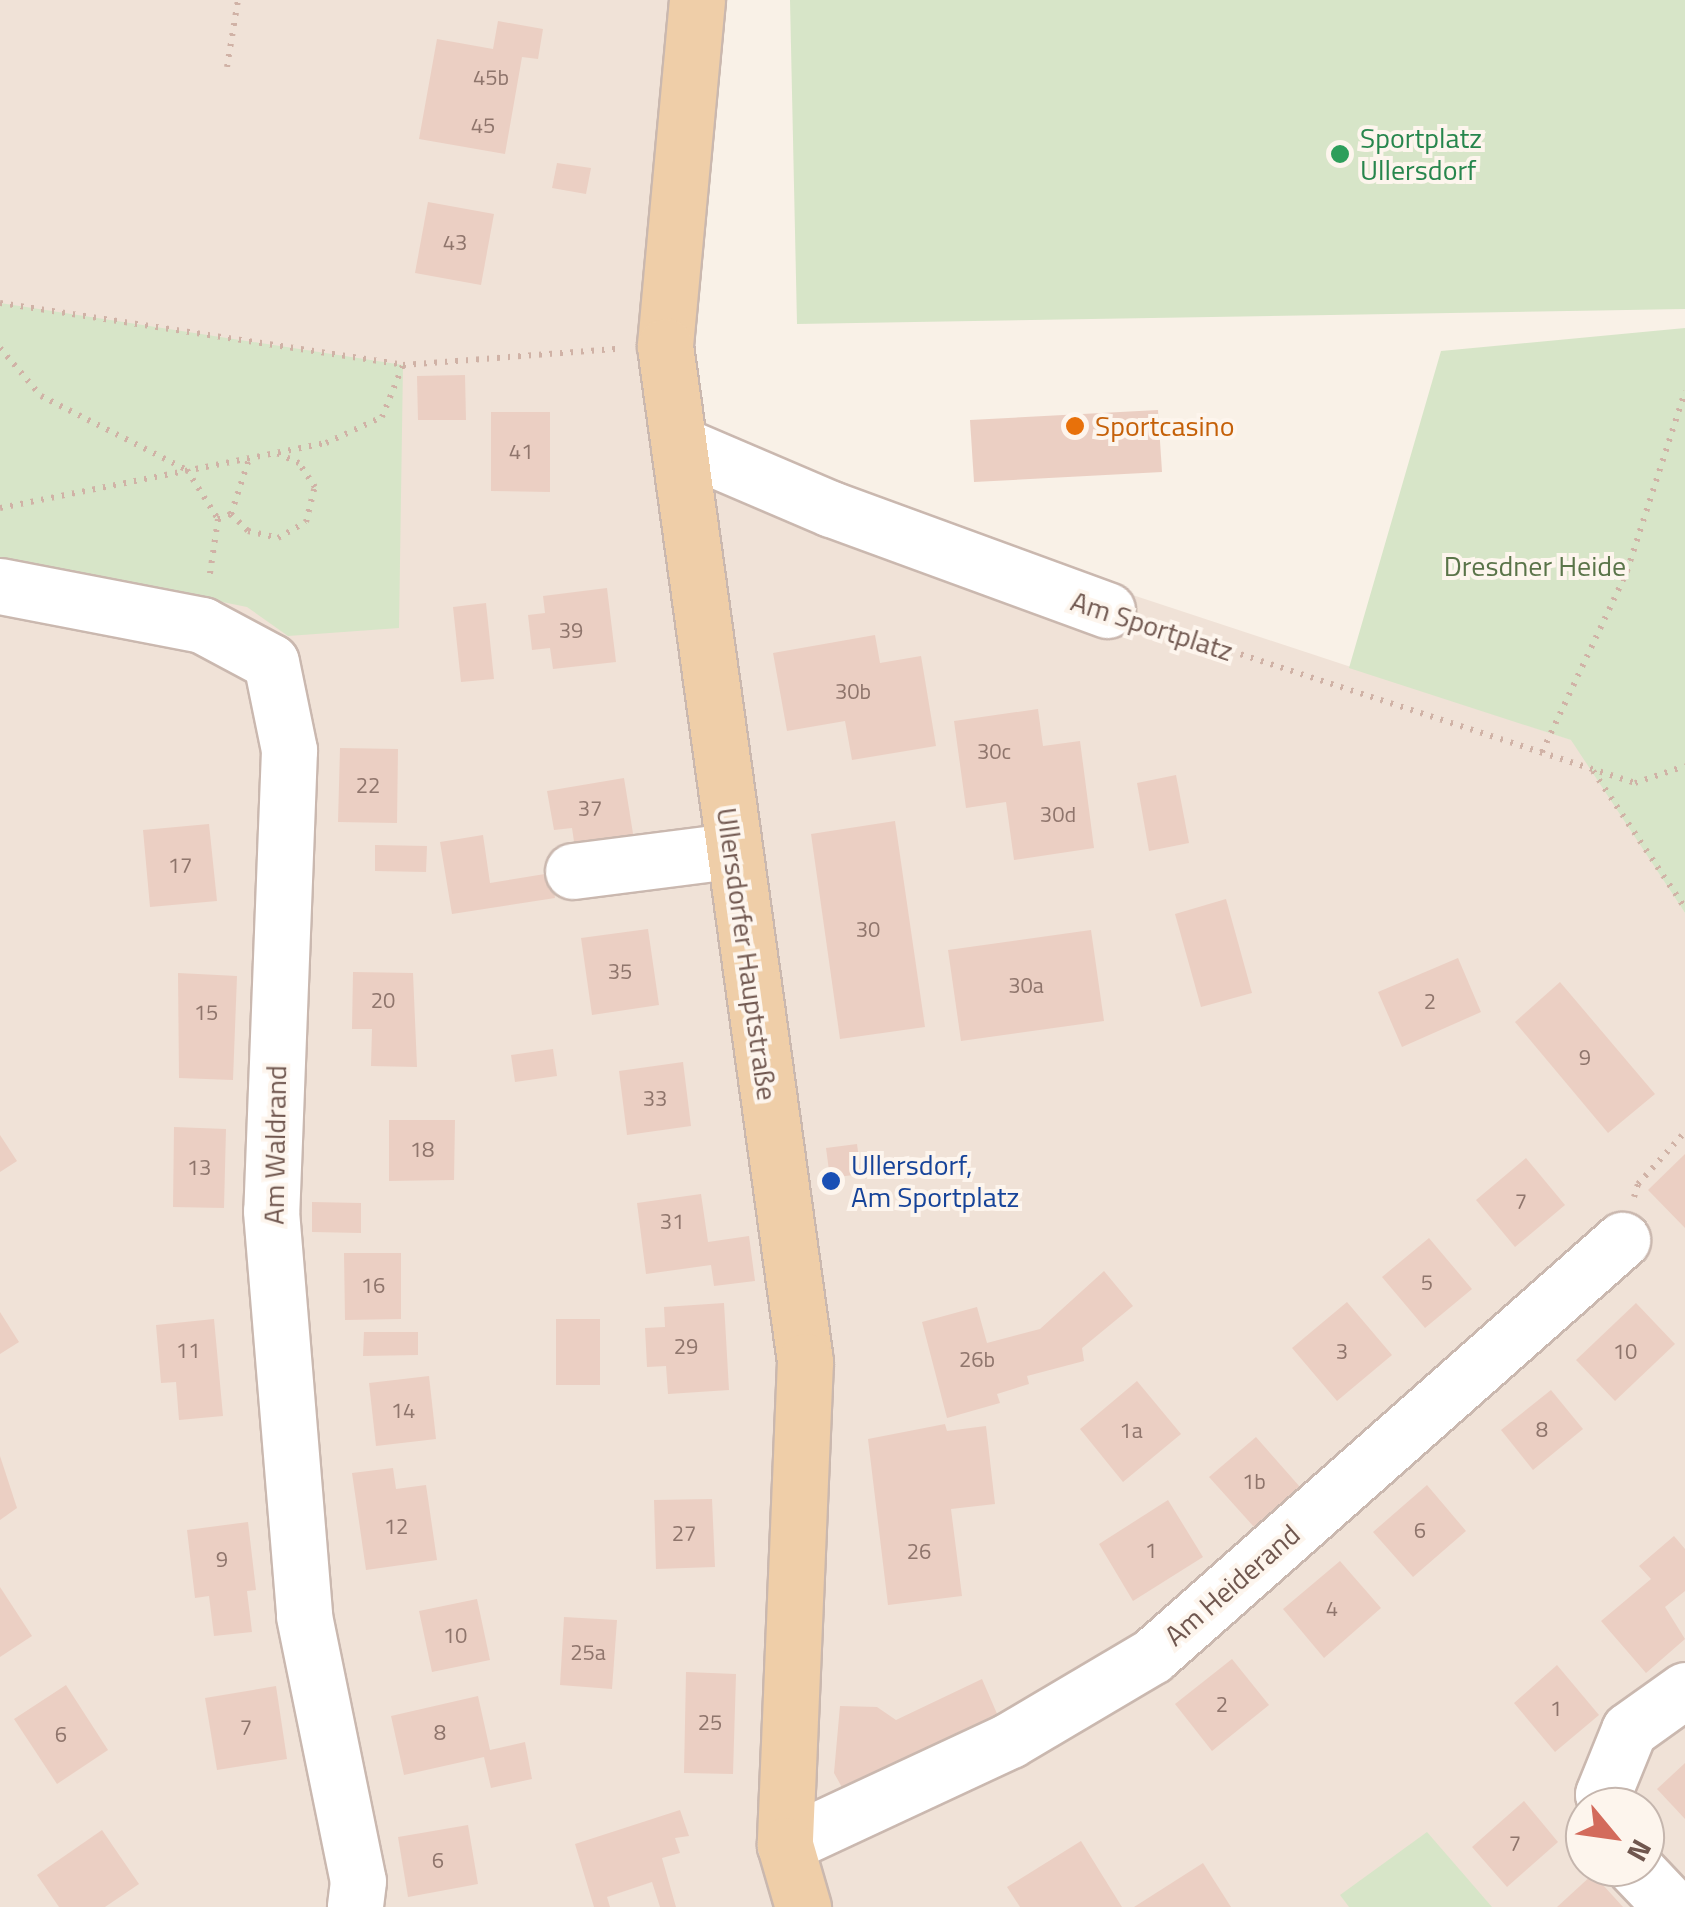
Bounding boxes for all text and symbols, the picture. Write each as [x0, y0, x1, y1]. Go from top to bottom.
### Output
house number: 45b [473, 65, 509, 91]
house number: 45 [471, 113, 495, 139]
place label: Sportplatz Ullersdorf [1360, 121, 1482, 187]
marker: Sportplatz Ullersdorf [1329, 143, 1351, 165]
house number: 43 [443, 230, 467, 256]
place label: Sportcasino [1095, 409, 1234, 443]
marker: Sportcasino [1064, 415, 1086, 437]
house number: 41 [509, 439, 533, 465]
park label: Dresdner Heide [1444, 549, 1626, 583]
street label: Am Sportplatz [1067, 584, 1237, 668]
house number: 39 [559, 618, 583, 644]
house number: 30b [835, 679, 871, 705]
house number: 30c [977, 739, 1011, 765]
house number: 22 [356, 773, 380, 799]
house number: 37 [578, 796, 602, 822]
house number: 30d [1040, 802, 1076, 828]
street label: Ullersdorfer Hauptstraße [710, 806, 784, 1102]
house number: 17 [168, 853, 192, 879]
house number: 30 [856, 917, 880, 943]
house number: 35 [608, 959, 632, 985]
house number: 30a [1008, 973, 1044, 999]
house number: 20 [371, 988, 395, 1014]
house number: 2 [1424, 989, 1436, 1015]
house number: 15 [194, 1000, 218, 1026]
house number: 9 [1579, 1045, 1591, 1071]
street label: Am Waldrand [257, 1065, 293, 1225]
house number: 33 [643, 1086, 667, 1112]
house number: 18 [410, 1137, 434, 1163]
place label: Ullersdorf, Am Sportplatz [851, 1148, 1019, 1214]
house number: 13 [187, 1155, 211, 1181]
marker: Ullersdorf, Am Sportplatz [820, 1170, 842, 1192]
house number: 7 [1515, 1189, 1527, 1215]
house number: 31 [660, 1209, 684, 1235]
house number: 5 [1421, 1270, 1433, 1296]
house number: 16 [361, 1273, 385, 1299]
house number: 29 [674, 1334, 698, 1360]
house number: 11 [176, 1338, 200, 1364]
house number: 3 [1336, 1339, 1348, 1365]
house number: 10 [1613, 1339, 1637, 1365]
house number: 26b [959, 1347, 995, 1373]
house number: 14 [391, 1398, 415, 1424]
house number: 8 [1536, 1417, 1548, 1443]
house number: 1a [1119, 1418, 1143, 1444]
house number: 1b [1242, 1469, 1266, 1495]
house number: 12 [384, 1514, 408, 1540]
street label: Am Heiderand [1158, 1517, 1306, 1653]
house number: 6 [1414, 1518, 1426, 1544]
house number: 27 [672, 1521, 696, 1547]
house number: 1 [1145, 1538, 1157, 1564]
house number: 26 [907, 1539, 931, 1565]
house number: 9 [216, 1547, 228, 1573]
house number: 4 [1326, 1596, 1338, 1622]
house number: 10 [443, 1623, 467, 1649]
house number: 25a [570, 1640, 606, 1666]
house number: 2 [1216, 1692, 1228, 1718]
house number: 1 [1550, 1696, 1562, 1722]
house number: 25 [698, 1710, 722, 1736]
house number: 7 [240, 1715, 252, 1741]
house number: 8 [434, 1720, 446, 1746]
house number: 6 [55, 1722, 67, 1748]
north arrow [1565, 1787, 1665, 1887]
house number: 7 [1509, 1831, 1521, 1857]
text: N [1616, 1832, 1663, 1870]
house number: 6 [432, 1848, 444, 1874]

